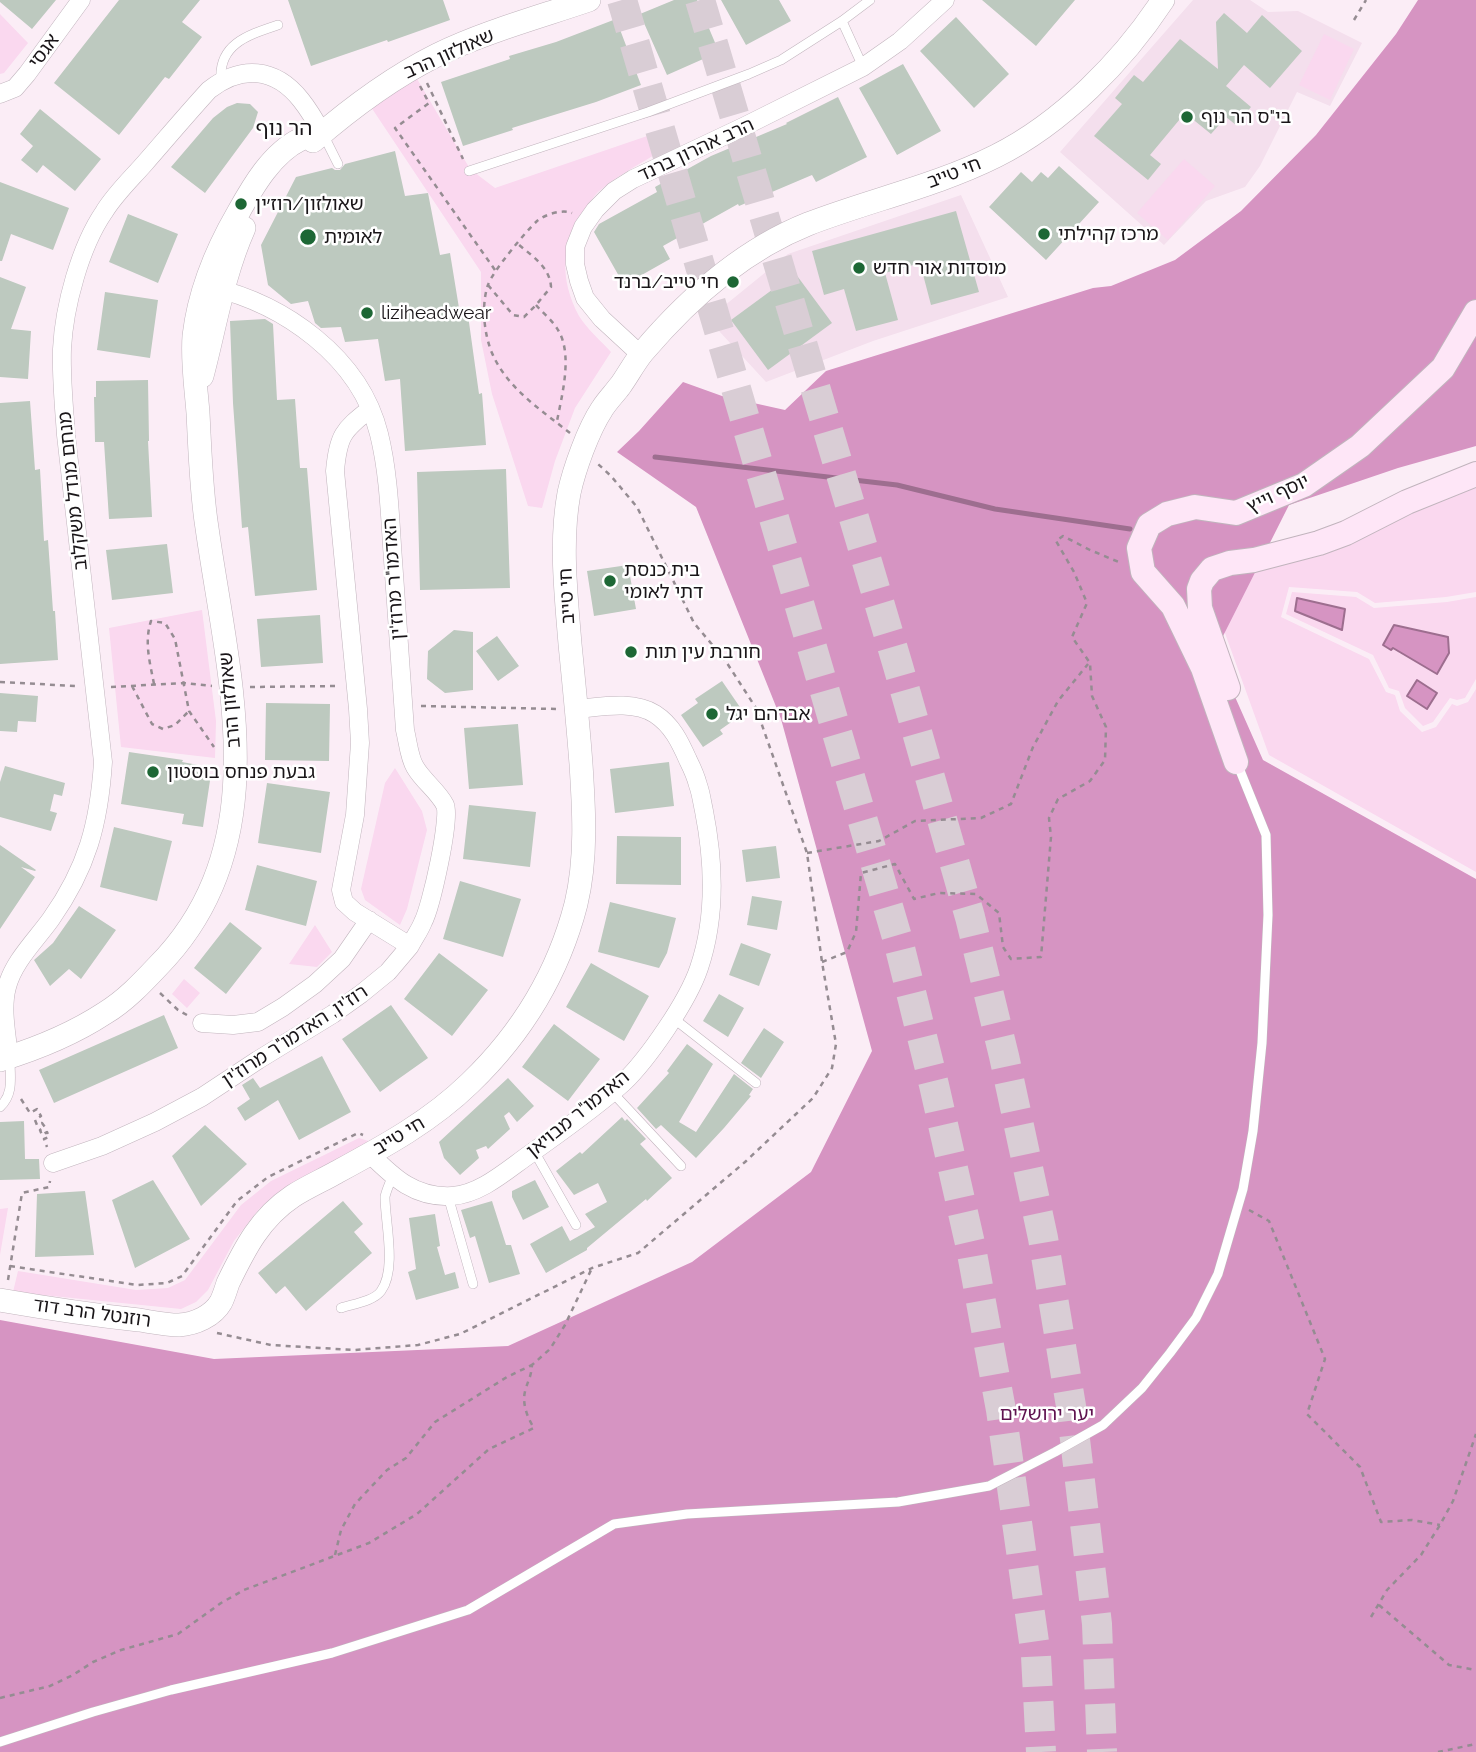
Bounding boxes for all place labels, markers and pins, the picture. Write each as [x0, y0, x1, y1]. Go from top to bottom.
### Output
place label: בי"ס הר נוף [1201, 106, 1291, 128]
marker: בי"ס הר נוף [1179, 109, 1195, 125]
place label: שאולזון/רוז׳ין [255, 193, 364, 215]
marker: שאולזון/רוז׳ין [233, 196, 249, 212]
place label: מרכז קהילתי [1058, 223, 1159, 245]
place label: לאומית [324, 226, 382, 248]
marker: מרכז קהילתי [1036, 226, 1052, 242]
marker: לאומית [298, 227, 318, 247]
place label: מוסדות אור חדש [873, 257, 1006, 279]
marker: מוסדות אור חדש [851, 260, 867, 276]
place label: חי טייב/ברנד [614, 271, 719, 293]
marker: חי טייב/ברנד [725, 274, 741, 290]
place label: liziheadwear [381, 302, 491, 324]
marker: liziheadwear [359, 305, 375, 321]
place label: בית כנסת דתי לאומי [624, 559, 703, 603]
marker: בית כנסת דתי לאומי [602, 573, 618, 589]
place label: חורבת עין תות [645, 641, 761, 663]
marker: חורבת עין תות [623, 644, 639, 660]
place label: אברהם יגל [726, 703, 810, 725]
marker: אברהם יגל [704, 706, 720, 722]
place label: גבעת פנחס בוסטון [167, 761, 315, 783]
marker: גבעת פנחס בוסטון [145, 764, 161, 780]

